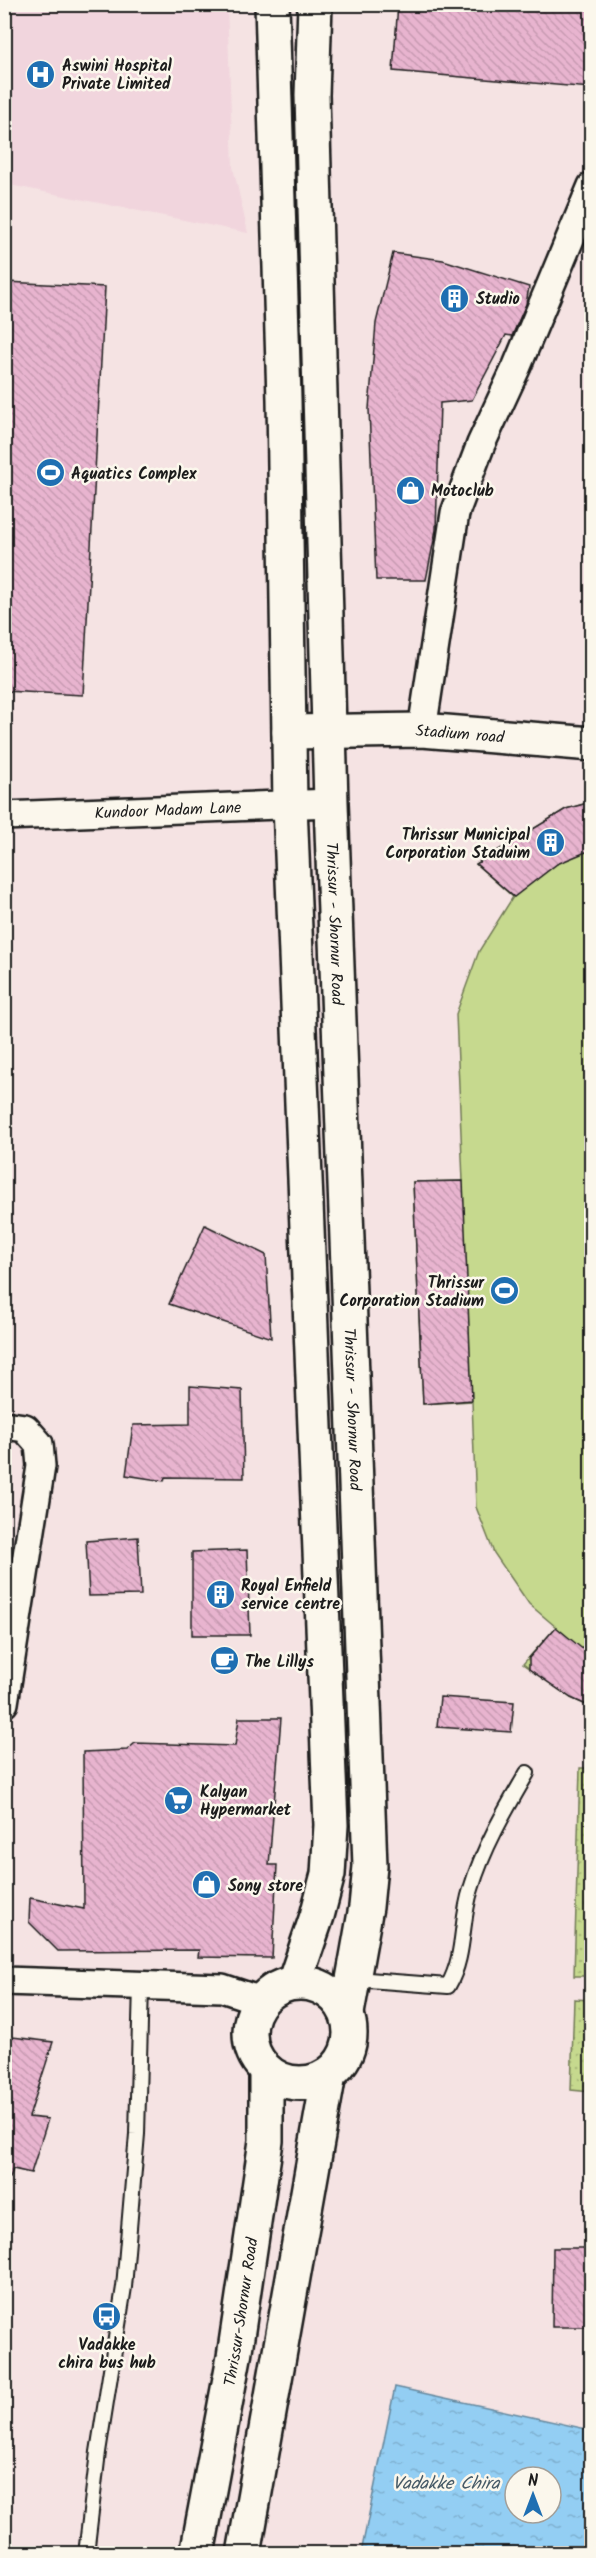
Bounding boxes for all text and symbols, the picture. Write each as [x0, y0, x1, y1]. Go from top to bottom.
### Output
place label: Aswini Hospital Private Limited [62, 54, 173, 97]
hospital icon: Aswini Hospital Private Limited [25, 58, 57, 90]
building icon: Studio [439, 282, 471, 314]
place label: Studio [476, 287, 520, 312]
sports icon: Aquatics Complex [34, 457, 66, 489]
place label: Aquatics Complex [71, 462, 197, 487]
shop icon: Motoclub [394, 474, 426, 506]
place label: Motoclub [431, 479, 494, 504]
street label: Stadium road [415, 719, 506, 751]
street label: Kundoor Madam Lane [94, 796, 242, 826]
place label: Thrissur Municipal Corporation Staduim [386, 823, 531, 866]
building icon: Thrissur Municipal Corporation Staduim [535, 827, 567, 859]
street label: Thrissur - Shornur Road [318, 842, 349, 1006]
place label: Thrissur Corporation Stadium [340, 1271, 485, 1314]
sports icon: Thrissur Corporation Stadium [489, 1275, 521, 1307]
street label: Thrissur - Shornur Road [336, 1328, 367, 1492]
place label: Royal Enfield service centre [241, 1574, 340, 1617]
building icon: Royal Enfield service centre [204, 1578, 236, 1610]
cafe icon: The Lillys [208, 1645, 240, 1677]
place label: The Lillys [245, 1650, 314, 1675]
place label: Kalyan Hypermarket [200, 1780, 292, 1823]
supermarket icon: Kalyan Hypermarket [163, 1784, 195, 1816]
shop icon: Sony store [191, 1869, 223, 1901]
place label: Sony store [228, 1874, 303, 1899]
street label: Thrissur-Shornur Road [218, 2235, 266, 2388]
bus stop icon: Vadakke chira bus hub [91, 2300, 123, 2332]
place label: Vadakke chira bus hub [58, 2333, 156, 2376]
north arrow [503, 2465, 563, 2525]
text: N [528, 2469, 538, 2494]
water label: Vadakke Chira [393, 2470, 501, 2499]

